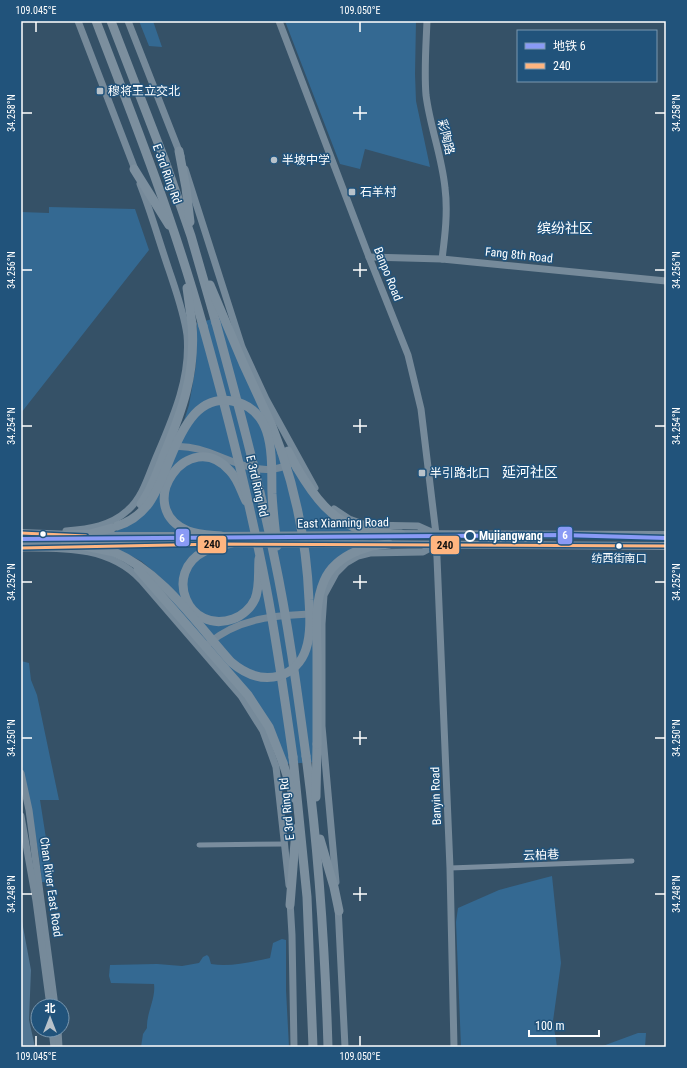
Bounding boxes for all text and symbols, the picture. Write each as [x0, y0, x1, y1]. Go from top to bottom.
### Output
text: 109.045°E [16, 5, 57, 16]
text: 109.050°E [340, 5, 381, 16]
legend [517, 30, 657, 82]
text: 地铁 6 [553, 39, 586, 53]
text: 240 [553, 59, 571, 73]
place label: 穆将王立交北 [108, 84, 180, 98]
marker: 穆将王立交北 [95, 86, 105, 96]
text: 34.258°N [6, 94, 17, 132]
text: 34.258°N [671, 94, 682, 132]
street label: 彩陶路 [435, 118, 457, 156]
street label: E 3rd Ring Rd [150, 142, 184, 206]
place label: 半坡中学 [282, 153, 330, 167]
marker: 半坡中学 [269, 155, 279, 165]
place label: 石羊村 [360, 185, 397, 199]
marker: 石羊村 [347, 187, 357, 197]
district label: 缤纷社区 [537, 220, 593, 236]
street label: Fang 8th Road [484, 244, 554, 266]
street label: Banpo Road [371, 245, 405, 303]
text: 34.256°N [6, 251, 17, 289]
text: 34.256°N [671, 251, 682, 289]
text: 34.254°N [6, 407, 17, 445]
text: 34.254°N [671, 407, 682, 445]
street label: E 3rd Ring Rd [243, 454, 271, 518]
district label: 延河社区 [502, 464, 558, 480]
place label: 半引路北口 [430, 466, 490, 480]
marker: 半引路北口 [417, 468, 427, 478]
street label: East Xianning Road [297, 515, 389, 531]
line badge: 6 [557, 526, 573, 545]
line badge: 6 [175, 528, 190, 547]
unlabelled marker [38, 529, 48, 539]
place label: Mujiangwang [479, 529, 543, 543]
text: 6 [562, 529, 568, 542]
marker: Mujiangwang [464, 530, 476, 542]
text: 6 [179, 532, 185, 545]
line badge: 240 [197, 535, 227, 554]
line badge: 240 [430, 535, 460, 555]
text: 240 [204, 538, 221, 551]
text: 240 [437, 539, 454, 552]
marker: 纺西街南口 [614, 541, 624, 551]
place label: 纺西街南口 [592, 552, 647, 565]
text: 34.252°N [6, 563, 17, 601]
text: 34.252°N [671, 563, 682, 601]
text: 34.250°N [6, 719, 17, 757]
text: 34.250°N [671, 719, 682, 757]
street label: Banyin Road [428, 766, 444, 825]
street label: E 3rd Ring Rd [277, 777, 297, 841]
street label: Chan River East Road [37, 836, 65, 938]
street label: 云柏巷 [523, 847, 559, 863]
text: 34.248°N [6, 875, 17, 913]
text: 34.248°N [671, 875, 682, 913]
north arrow [30, 998, 70, 1038]
text: 北 [45, 1002, 56, 1015]
scale bar [529, 1012, 599, 1038]
text: 100 m [535, 1019, 565, 1033]
text: 109.045°E [16, 1051, 57, 1062]
text: 109.050°E [340, 1051, 381, 1062]

